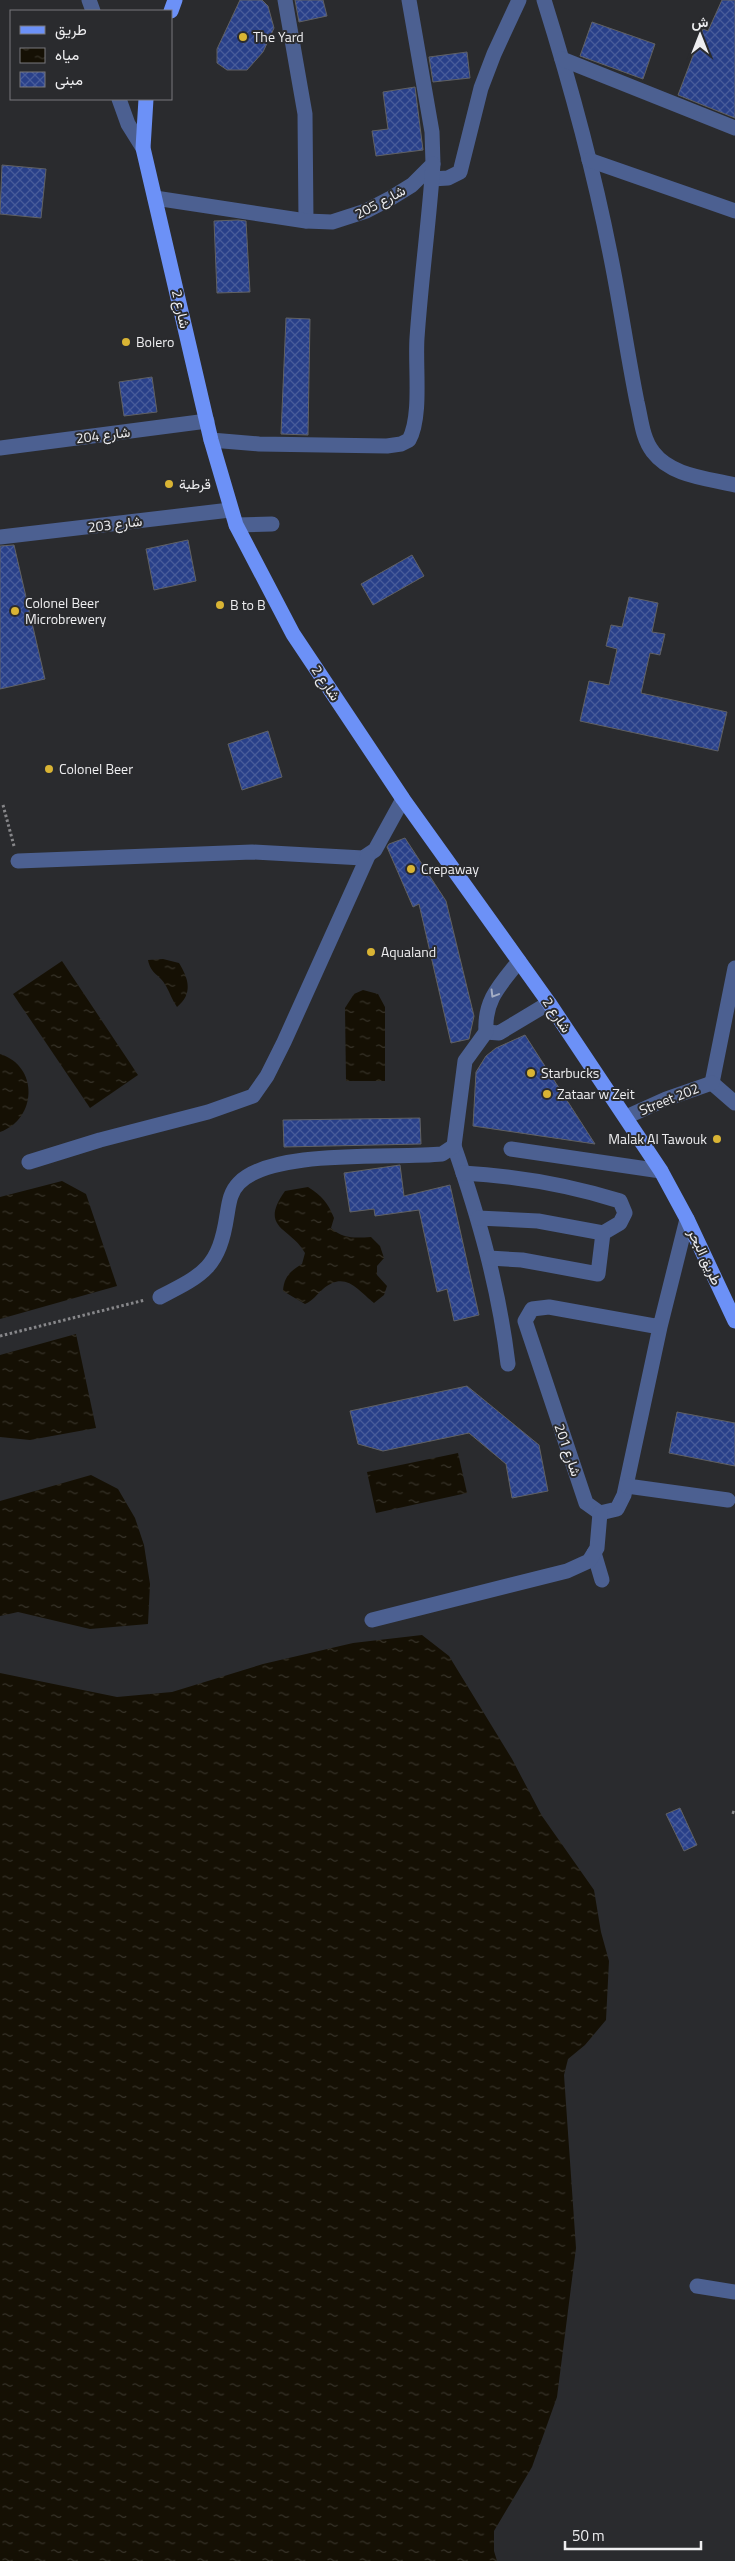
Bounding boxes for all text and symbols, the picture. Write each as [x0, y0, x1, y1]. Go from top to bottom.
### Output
legend [10, 10, 172, 100]
north arrow [675, 10, 725, 60]
text: ش [692, 11, 709, 32]
text: طريق [55, 18, 87, 41]
place label: The Yard [253, 26, 304, 47]
marker: The Yard [237, 31, 249, 43]
text: مياه [55, 43, 79, 66]
text: مبنى [55, 68, 83, 91]
street label: شارع 205 [351, 179, 409, 225]
street label: شارع 2 [166, 287, 196, 331]
place label: Bolero [136, 331, 174, 352]
marker: Bolero [120, 336, 132, 348]
street label: شارع 204 [74, 421, 132, 449]
place label: قرطبة [179, 473, 211, 494]
marker: قرطبة [163, 478, 175, 490]
street label: شارع 203 [86, 510, 144, 538]
place label: Colonel Beer Microbrewery [25, 592, 107, 629]
place label: B to B [230, 594, 266, 615]
marker: B to B [214, 599, 226, 611]
marker: Colonel Beer Microbrewery [9, 605, 21, 617]
street label: شارع 2 [306, 661, 346, 705]
place label: Colonel Beer [59, 758, 133, 779]
marker: Colonel Beer [43, 763, 55, 775]
place label: Crepaway [421, 858, 479, 879]
marker: Crepaway [405, 863, 417, 875]
place label: Aqualand [381, 941, 436, 962]
marker: Aqualand [365, 946, 377, 958]
one-way arrow [491, 988, 501, 997]
street label: شارع 2 [537, 993, 577, 1037]
place label: Starbucks [541, 1062, 599, 1083]
marker: Starbucks [525, 1067, 537, 1079]
street label: Street 202 [636, 1077, 702, 1120]
place label: Zataar w Zeit [557, 1083, 635, 1104]
marker: Zataar w Zeit [541, 1088, 553, 1100]
place label: Malak Al Tawouk [608, 1128, 707, 1149]
marker: Malak Al Tawouk [711, 1133, 723, 1145]
street label: طريق البحر [683, 1224, 728, 1288]
street label: شارع 201 [549, 1421, 587, 1479]
scale bar [565, 2518, 701, 2550]
text: 50 m [572, 2524, 605, 2547]

